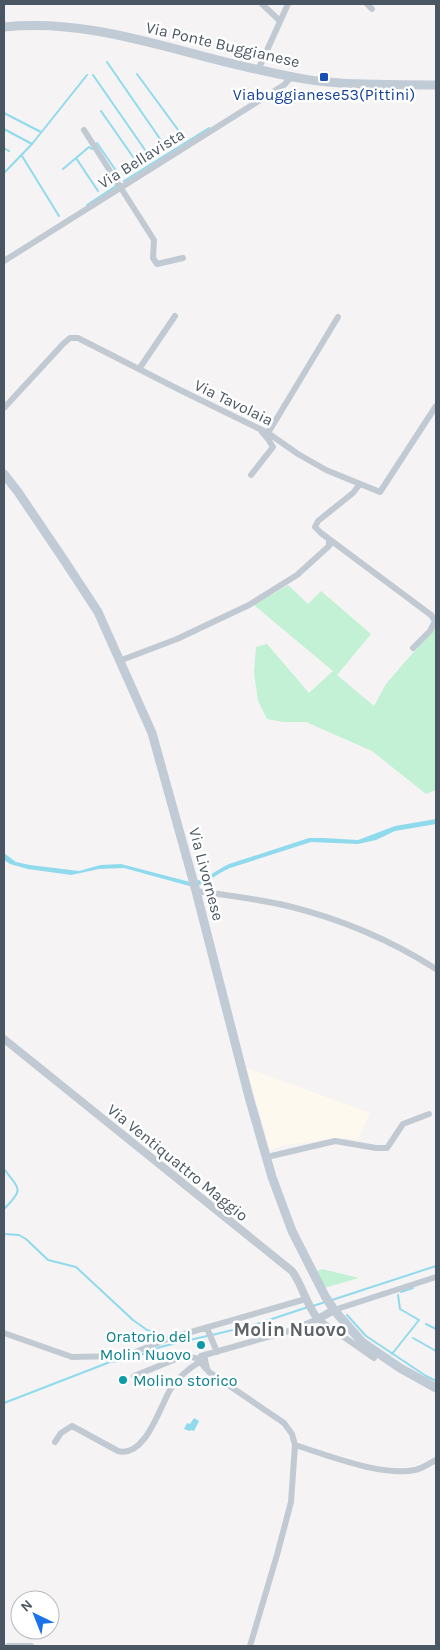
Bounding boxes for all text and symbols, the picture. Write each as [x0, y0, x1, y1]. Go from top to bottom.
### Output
street label: Via Ponte Buggianese [144, 18, 302, 71]
marker: Viabuggianese53(Pittini) [318, 71, 330, 83]
place label: Viabuggianese53(Pittini) [233, 85, 415, 104]
street label: Via Bellavista [95, 124, 188, 193]
street label: Via Tavolaia [191, 375, 276, 430]
street label: Via Livornese [185, 825, 228, 923]
street label: Via Ventiquattro Maggio [103, 1100, 252, 1225]
district label: Molin Nuovo [234, 1319, 346, 1341]
place label: Oratorio del Molin Nuovo [100, 1327, 191, 1364]
marker: Oratorio del Molin Nuovo [195, 1339, 207, 1351]
place label: Molino storico [133, 1371, 237, 1390]
marker: Molino storico [117, 1374, 129, 1386]
north arrow [10, 1590, 60, 1640]
text: N [17, 1596, 36, 1616]

